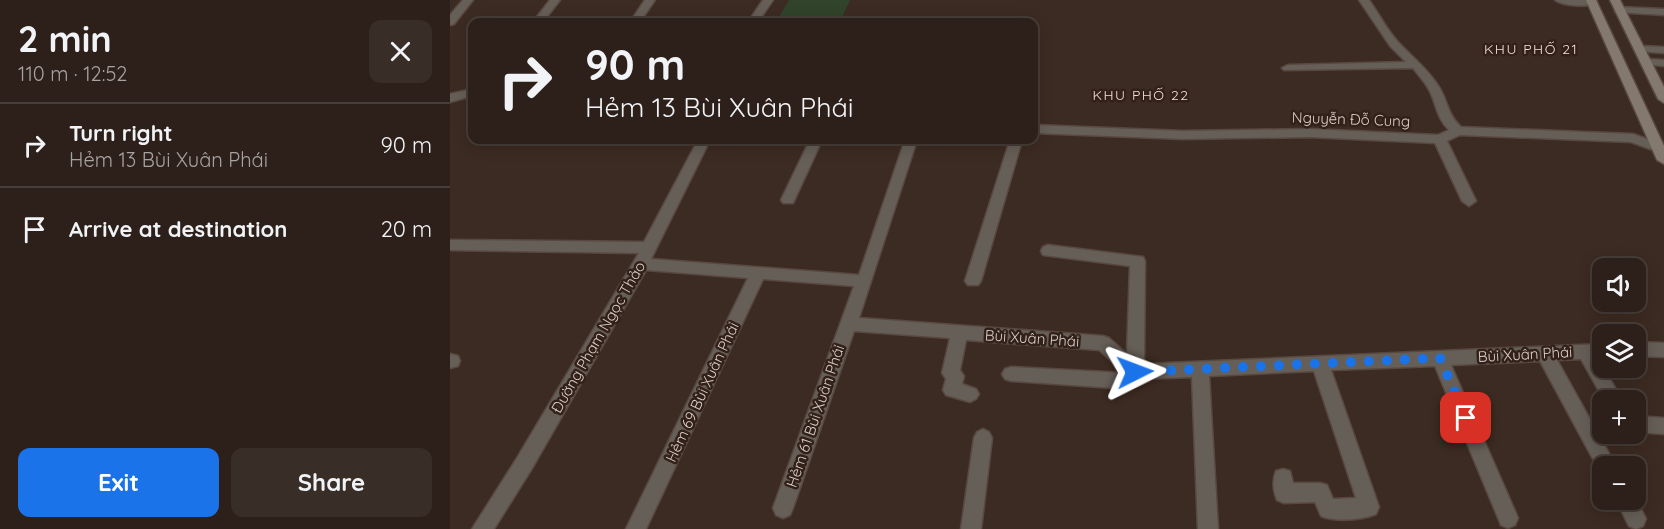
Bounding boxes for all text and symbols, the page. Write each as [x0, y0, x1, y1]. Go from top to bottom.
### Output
text: 2 min [18, 16, 112, 61]
button: close [369, 20, 432, 83]
text: 90 m [585, 38, 685, 91]
district label: KHU PHỐ 21 [1484, 40, 1578, 58]
icon: right [486, 42, 564, 120]
text: 110 m · 12:52 [18, 61, 127, 86]
district label: KHU PHỐ 22 [1093, 86, 1189, 104]
text: Hẻm 13 Bùi Xuân Phái [585, 90, 854, 124]
street label: Nguyễn Đỗ Cung [1291, 107, 1411, 131]
text: Turn right [69, 119, 173, 147]
icon: right [18, 129, 51, 162]
text: 90 m [381, 131, 432, 159]
text: Hẻm 13 Bùi Xuân Phái [69, 147, 268, 172]
icon: arrive [18, 213, 51, 246]
text: Arrive at destination [69, 215, 287, 243]
text: 20 m [381, 215, 432, 243]
street label: Đường Phạm Ngọc Thảo [547, 258, 649, 416]
map controls [1592, 258, 1646, 510]
button: sound [1592, 258, 1646, 312]
street label: Hẻm 69 Bùi Xuân Phái [661, 319, 743, 465]
button: layers [1592, 324, 1646, 378]
street label: Bùi Xuân Phái [984, 325, 1080, 351]
position arrow [1103, 340, 1167, 404]
street label: Hẻm 61 Bùi Xuân Phái [782, 342, 848, 490]
street label: Bùi Xuân Phái [1477, 342, 1573, 366]
button: + [1592, 390, 1646, 444]
pin [1440, 392, 1491, 443]
icon: arrive [1449, 401, 1482, 434]
button: Exit [18, 448, 219, 517]
button: Share [231, 448, 432, 517]
button: − [1592, 456, 1646, 510]

